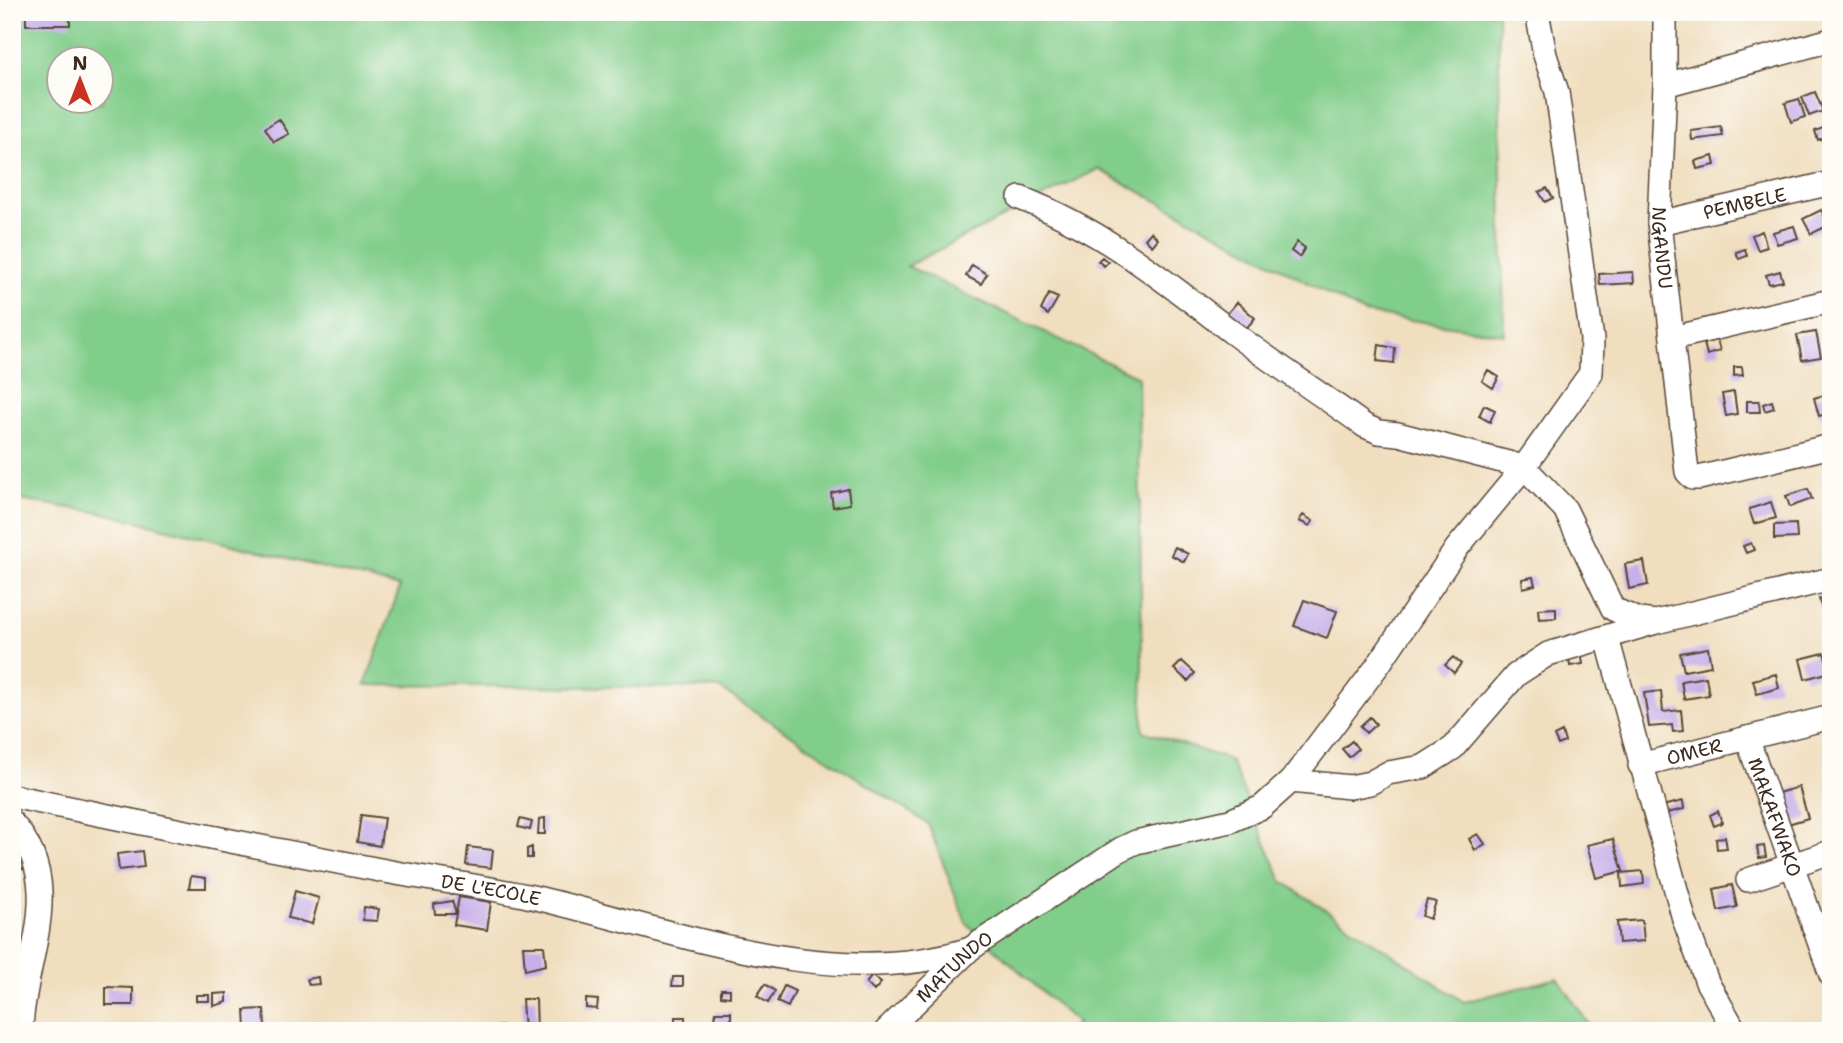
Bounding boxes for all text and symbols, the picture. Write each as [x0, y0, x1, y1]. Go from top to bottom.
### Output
north arrow [46, 46, 116, 116]
text: N [72, 51, 88, 76]
street label: PEMBELE [1701, 182, 1789, 225]
street label: NGANDU [1646, 206, 1678, 290]
street label: OMER [1664, 733, 1725, 771]
street label: MAKAFWAKO [1742, 754, 1807, 880]
street label: DE L'ECOLE [439, 869, 543, 912]
street label: MATUNDO [911, 926, 997, 1008]

